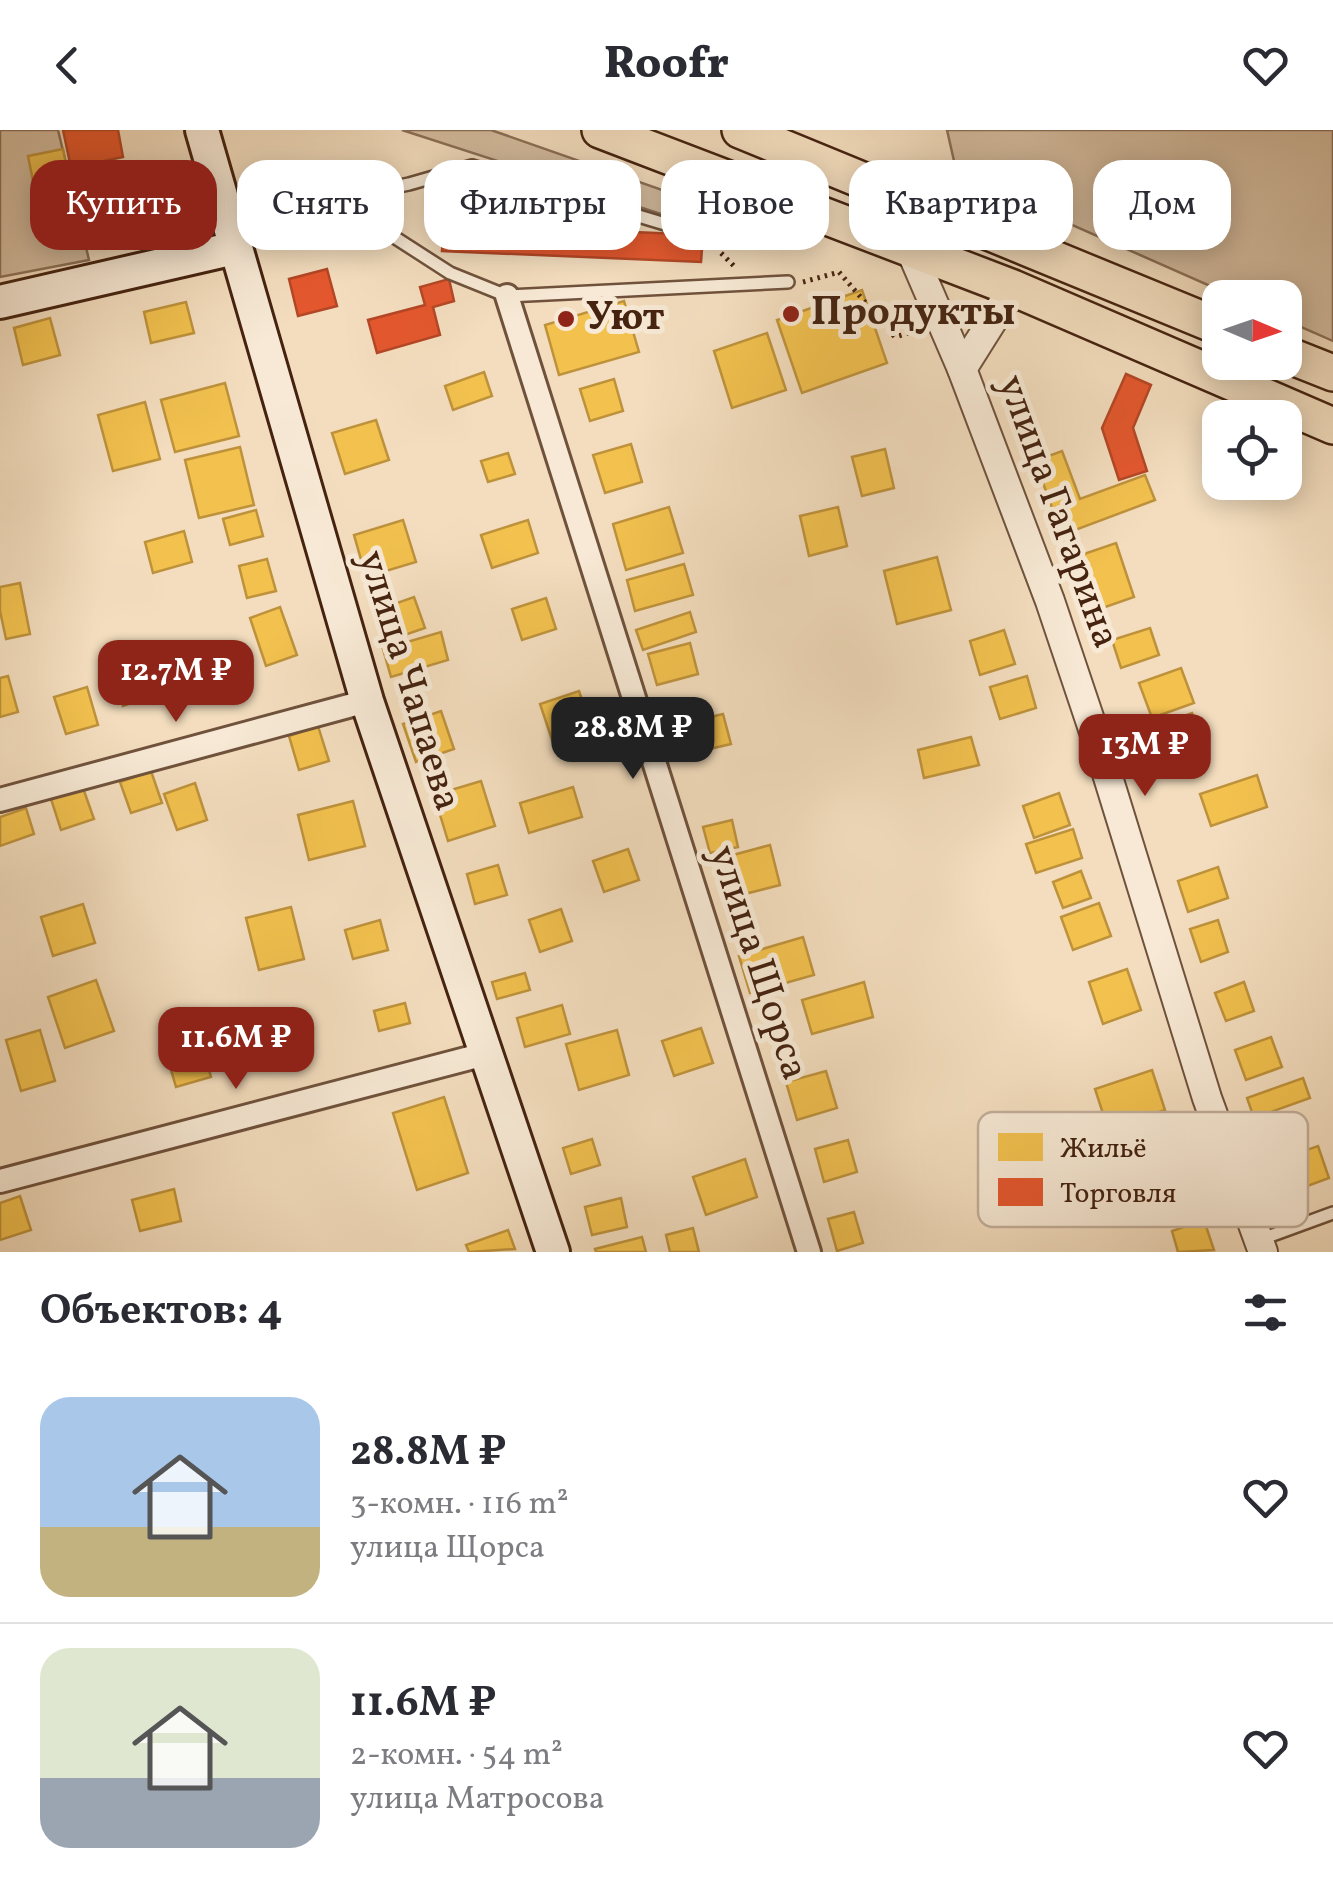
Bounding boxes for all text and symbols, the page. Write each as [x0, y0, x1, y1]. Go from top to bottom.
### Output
text: Roofr [604, 34, 729, 97]
icon: back [40, 38, 95, 93]
icon: heart [1238, 38, 1293, 93]
chip: Купить [30, 160, 217, 250]
chip: Снять [237, 160, 404, 250]
chip: Фильтры [424, 160, 641, 250]
chip: Новое [661, 160, 829, 250]
chip: Квартира [849, 160, 1073, 250]
chip: Дом [1093, 160, 1231, 250]
north arrow [1202, 280, 1302, 380]
map controls [1202, 280, 1302, 500]
place label: Продукты [811, 286, 1015, 342]
place label: Уют [586, 291, 665, 347]
marker: Продукты [780, 303, 802, 325]
marker: Уют [555, 308, 577, 330]
street label: улица Гагарина [982, 368, 1132, 656]
button: locate [1202, 400, 1302, 500]
street label: улица Чапаева [342, 544, 474, 818]
pin: 12.7M ₽ [84, 640, 268, 725]
text: 12.7M ₽ [120, 650, 232, 694]
pin: 28.8M ₽ [541, 697, 725, 782]
text: 28.8M ₽ [573, 707, 693, 751]
pin: 13M ₽ [1075, 714, 1215, 799]
text: 13M ₽ [1101, 724, 1189, 768]
street label: улица Щорса [693, 838, 821, 1088]
pin: 11.6M ₽ [144, 1007, 328, 1092]
text: 11.6M ₽ [180, 1017, 292, 1061]
legend [978, 1112, 1308, 1227]
text: Жильё [1060, 1130, 1146, 1169]
text: Торговля [1060, 1175, 1176, 1214]
text: Объектов: 4 [40, 1283, 283, 1342]
icon: filters [1238, 1285, 1293, 1340]
text: 28.8M ₽ [350, 1424, 507, 1483]
icon: home [120, 1437, 240, 1557]
icon: heart [1238, 1470, 1293, 1525]
text: 3-комн. · 116 m² [350, 1483, 569, 1527]
text: улица Щорса [350, 1527, 545, 1571]
text: 11.6M ₽ [350, 1675, 497, 1734]
icon: home [120, 1688, 240, 1808]
icon: heart [1238, 1721, 1293, 1776]
text: 2-комн. · 54 m² [350, 1734, 563, 1778]
text: улица Матросова [350, 1778, 605, 1822]

